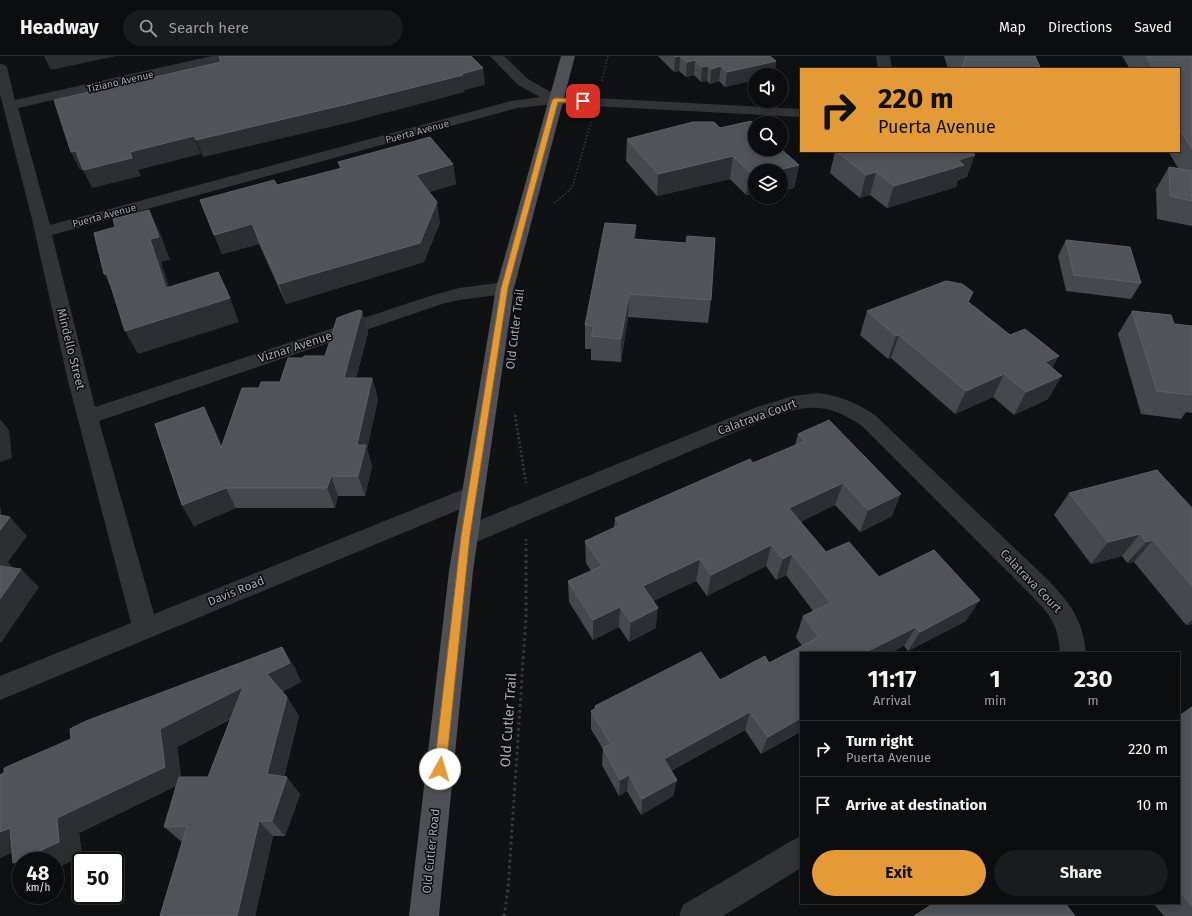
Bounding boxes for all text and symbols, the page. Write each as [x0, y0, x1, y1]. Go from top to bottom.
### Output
search box [123, 10, 403, 46]
text: Headway [20, 16, 99, 39]
icon: search [137, 17, 159, 39]
text: Search here [169, 19, 249, 37]
text: Map [999, 19, 1026, 36]
text: Directions [1048, 19, 1112, 36]
text: Saved [1134, 19, 1172, 36]
street label: Tiziano Avenue [86, 68, 155, 95]
map controls [748, 68, 788, 204]
button: sound [748, 68, 788, 108]
text: 220 m [878, 82, 954, 115]
pin [566, 84, 600, 118]
icon: right [812, 84, 864, 136]
icon: arrive [572, 90, 594, 112]
button: search [748, 116, 788, 156]
text: Puerta Avenue [878, 116, 996, 138]
street label: Puerta Avenue [384, 118, 450, 146]
button: layers [748, 164, 788, 204]
street label: Puerta Avenue [71, 202, 137, 230]
street label: Old Cutler Trail [503, 287, 527, 370]
street label: Mindello Street [54, 307, 88, 392]
street label: Viznar Avenue [256, 329, 334, 365]
street label: Calatrava Court [716, 396, 799, 438]
street label: Calatrava Court [997, 546, 1065, 616]
street label: Davis Road [206, 573, 266, 609]
text: 11:17 [867, 665, 917, 693]
text: 1 [990, 665, 1001, 693]
text: 230 [1074, 665, 1113, 693]
street label: Old Cutler Trail [497, 672, 520, 768]
text: Arrival [873, 693, 911, 708]
text: min [984, 693, 1006, 708]
text: m [1088, 693, 1099, 708]
text: Turn right [846, 732, 913, 750]
icon: right [812, 738, 834, 760]
text: 220 m [1128, 740, 1168, 758]
position arrow [419, 748, 461, 790]
text: Puerta Avenue [846, 750, 931, 765]
icon: arrive [812, 794, 834, 816]
text: Arrive at destination [846, 796, 987, 814]
text: 10 m [1136, 796, 1168, 814]
street label: Old Cutler Road [420, 808, 442, 894]
button: Exit [812, 850, 986, 896]
button: Share [994, 850, 1168, 896]
speed limit sign: 50 [72, 852, 124, 904]
text: 48 [27, 861, 49, 885]
text: km/h [26, 882, 50, 894]

